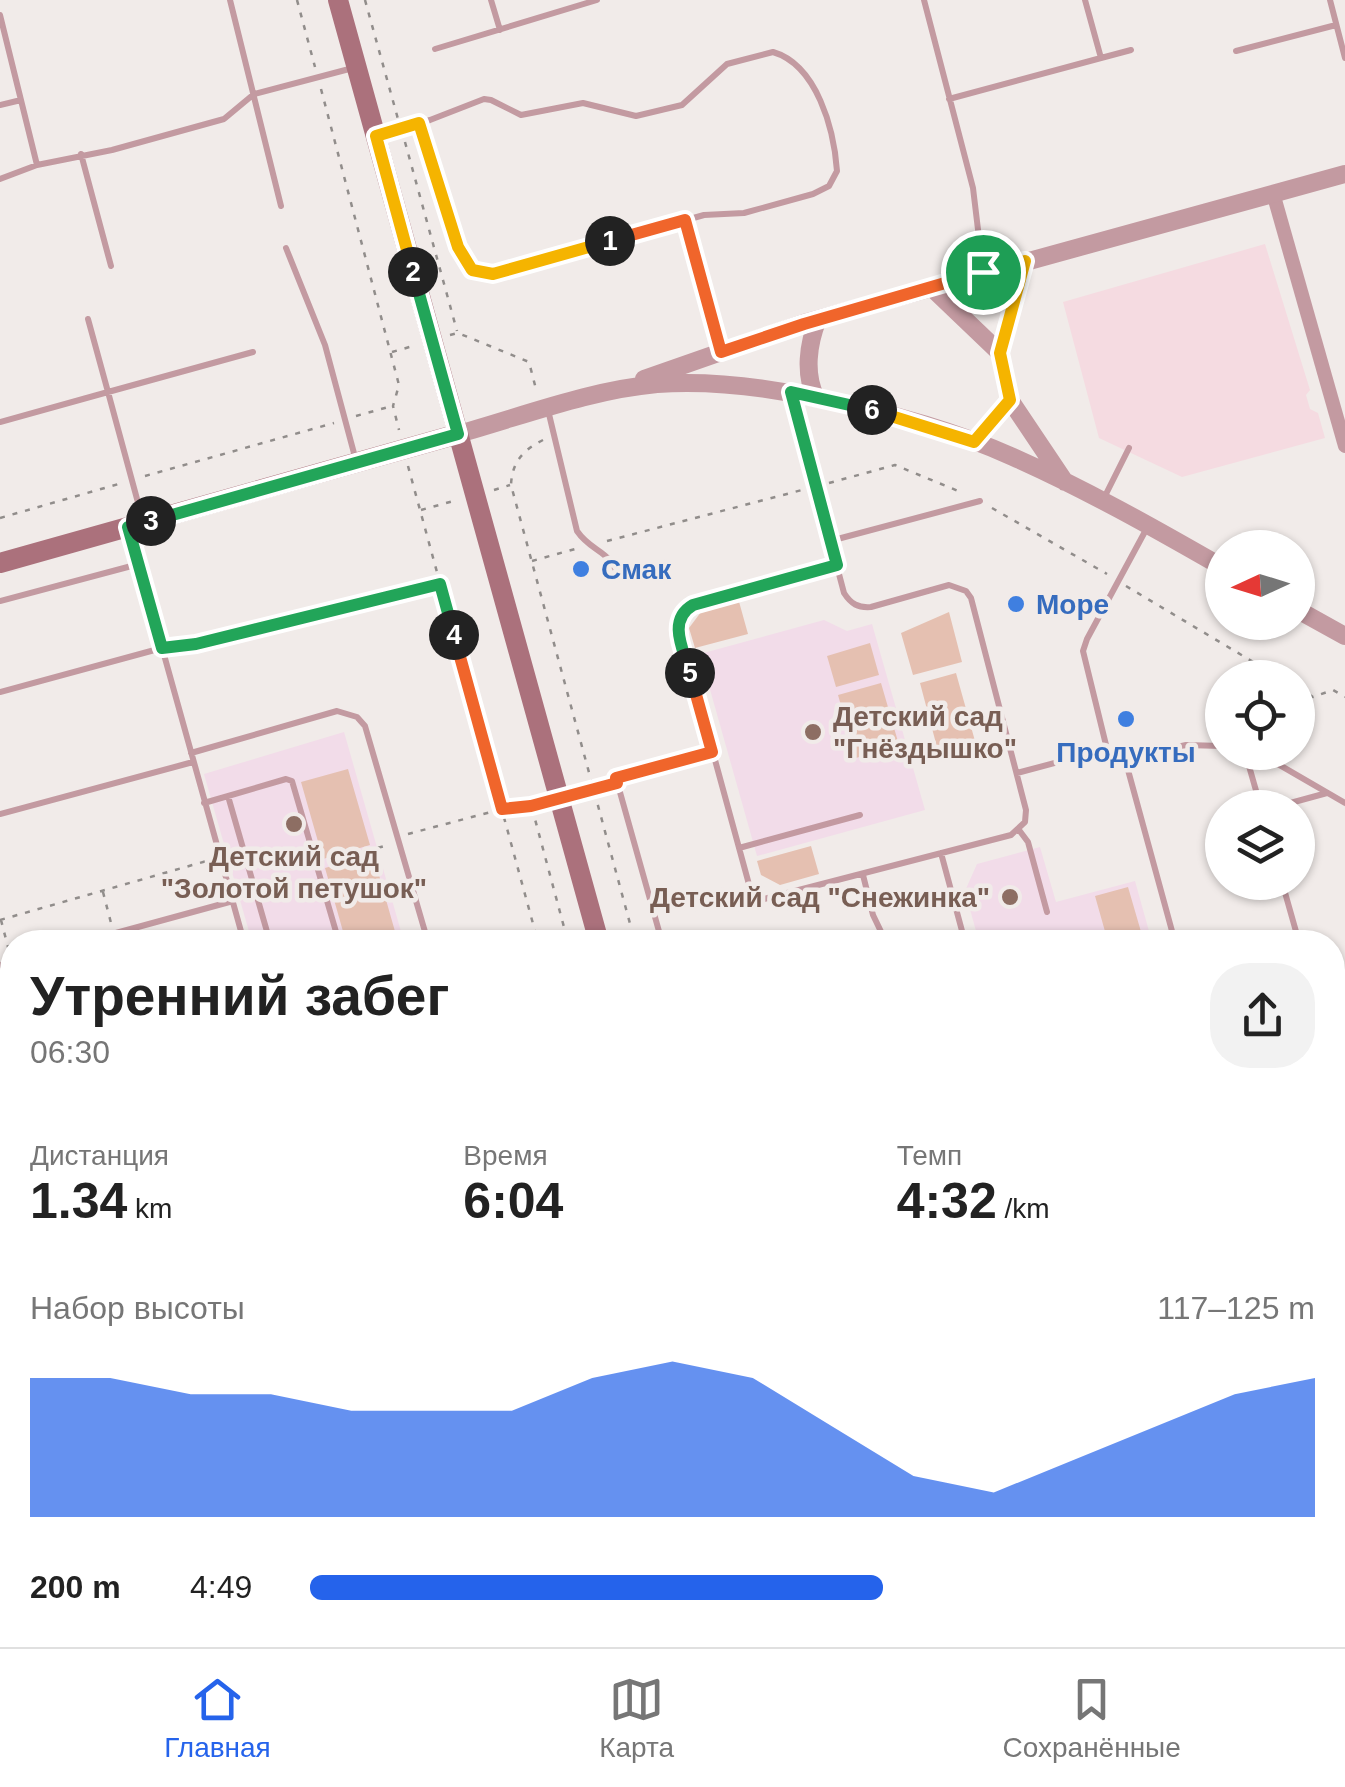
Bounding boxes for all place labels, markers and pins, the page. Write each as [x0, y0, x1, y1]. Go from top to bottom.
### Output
pin: 1 [585, 216, 635, 266]
pin [941, 230, 1026, 315]
pin: 2 [388, 247, 438, 297]
pin: 6 [847, 385, 897, 435]
pin: 3 [126, 496, 176, 546]
place label: Смак [601, 554, 672, 585]
marker: Смак [570, 558, 592, 580]
place label: Море [1036, 589, 1109, 620]
marker: Море [1005, 593, 1027, 615]
pin: 4 [429, 610, 479, 660]
pin: 5 [665, 648, 715, 698]
place label: Детский сад "Гнёздышко" [833, 701, 1017, 764]
marker: Продукты [1115, 708, 1137, 730]
marker: Детский сад "Гнёздышко" [802, 721, 824, 743]
place label: Продукты [1056, 737, 1196, 768]
marker: Детский сад "Золотой петушок" [283, 813, 305, 835]
place label: Детский сад "Золотой петушок" [161, 841, 427, 904]
place label: Детский сад "Снежинка" [650, 882, 990, 913]
marker: Детский сад "Снежинка" [999, 886, 1021, 908]

